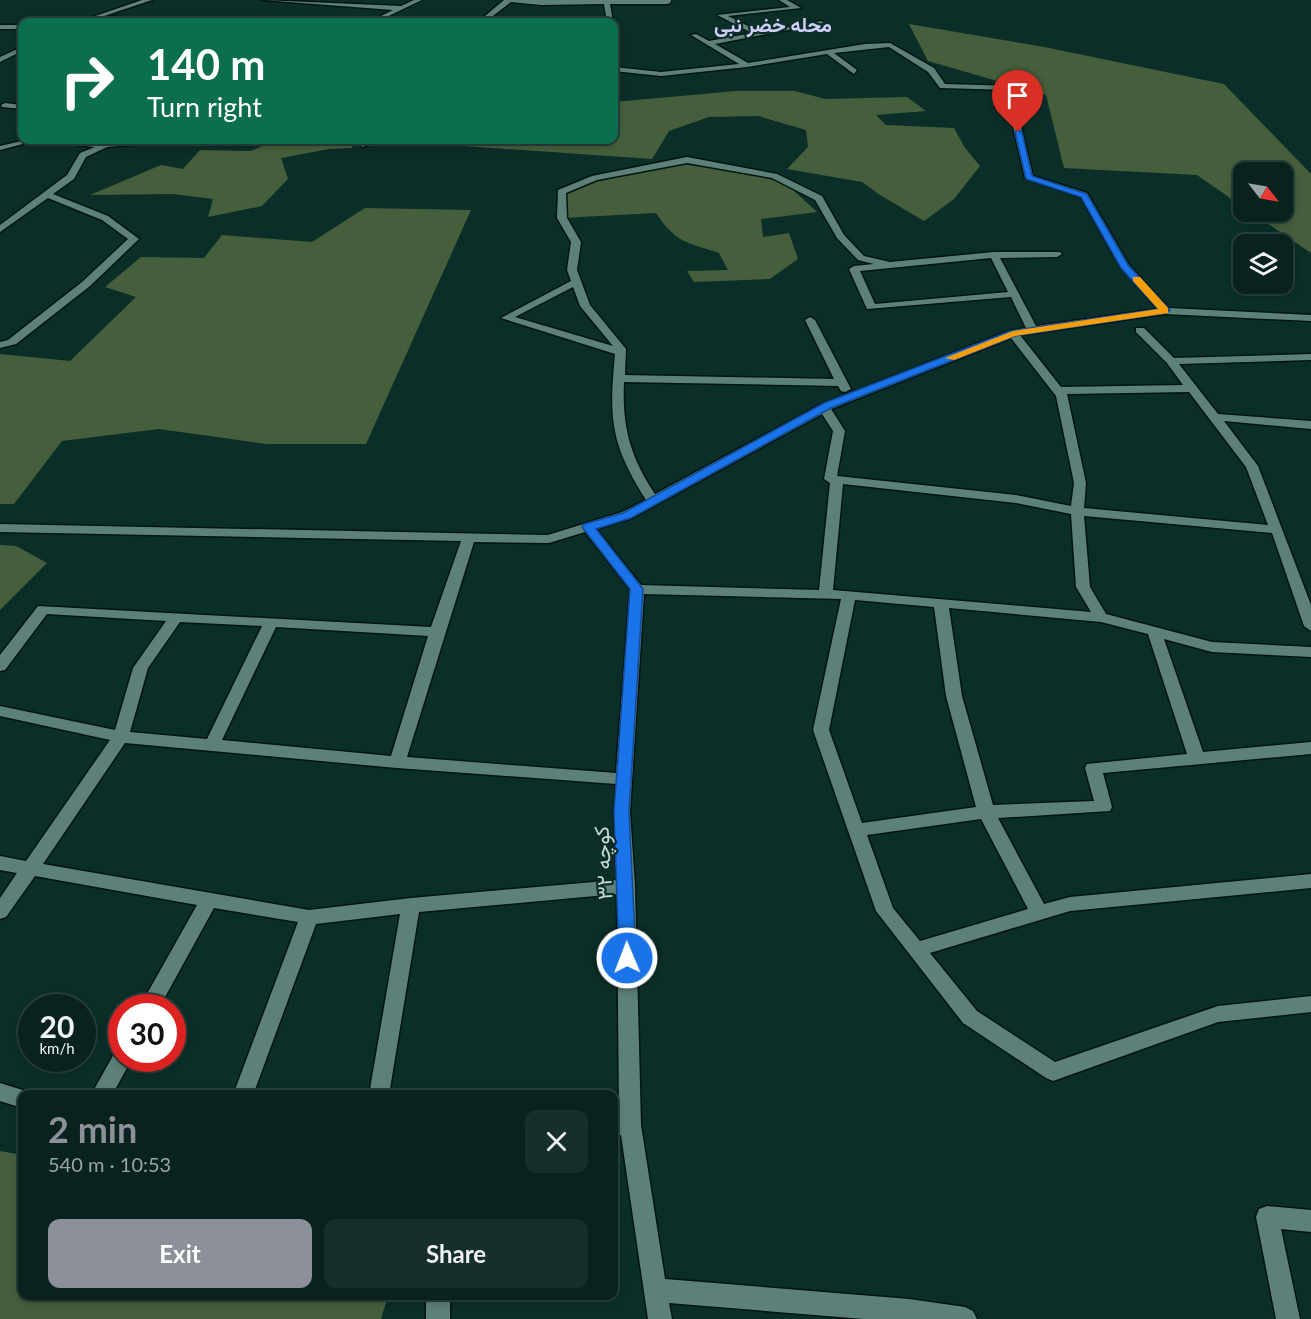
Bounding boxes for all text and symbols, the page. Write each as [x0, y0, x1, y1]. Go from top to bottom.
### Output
district label: محله خضر نبی [714, 12, 832, 38]
text: 140 m [147, 39, 265, 89]
icon: right [48, 42, 126, 120]
pin [992, 70, 1043, 132]
icon: arrive [1001, 79, 1034, 112]
text: Turn right [147, 90, 262, 123]
north arrow [1233, 162, 1293, 222]
map controls [1233, 162, 1293, 294]
button: layers [1233, 234, 1293, 294]
street label: کوچه ۳۲ [588, 825, 619, 901]
position arrow [595, 926, 659, 990]
speed limit sign: 30 [108, 994, 186, 1072]
text: 20 [40, 1008, 74, 1044]
text: km/h [39, 1039, 75, 1057]
text: 2 min [48, 1107, 137, 1151]
button: close [525, 1110, 588, 1173]
text: 540 m · 10:53 [48, 1152, 171, 1176]
button: Exit [48, 1219, 312, 1288]
button: Share [324, 1219, 588, 1288]

